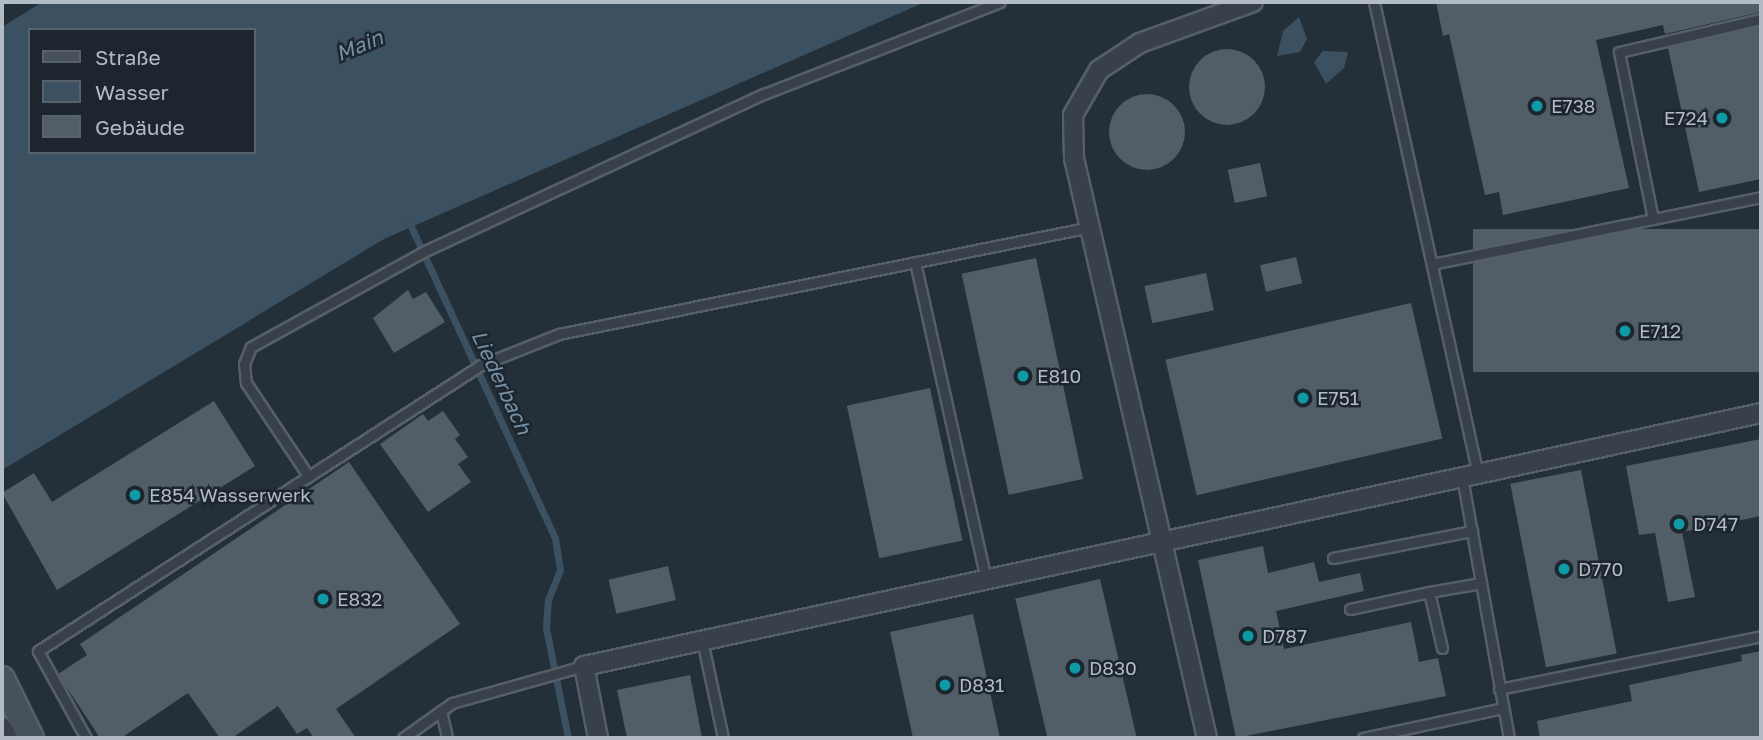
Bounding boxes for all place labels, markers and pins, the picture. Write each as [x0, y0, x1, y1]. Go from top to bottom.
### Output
place label: E738 [1551, 95, 1595, 117]
marker: E738 [1529, 98, 1545, 114]
place label: E724 [1664, 107, 1708, 129]
marker: E724 [1714, 110, 1730, 126]
place label: E712 [1639, 320, 1681, 342]
marker: E712 [1617, 323, 1633, 339]
place label: E810 [1037, 365, 1081, 387]
marker: E810 [1015, 368, 1031, 384]
place label: E751 [1317, 387, 1359, 409]
marker: E751 [1295, 390, 1311, 406]
place label: E854 Wasserwerk [149, 484, 311, 506]
marker: E854 Wasserwerk [127, 487, 143, 503]
place label: D747 [1693, 513, 1738, 535]
marker: D747 [1671, 516, 1687, 532]
place label: D770 [1578, 558, 1623, 580]
marker: D770 [1556, 561, 1572, 577]
place label: E832 [337, 588, 382, 610]
marker: E832 [315, 591, 331, 607]
place label: D787 [1262, 625, 1307, 647]
marker: D787 [1240, 628, 1256, 644]
place label: D830 [1089, 657, 1137, 679]
marker: D830 [1067, 660, 1083, 676]
place label: D831 [959, 674, 1004, 696]
marker: D831 [937, 677, 953, 693]

